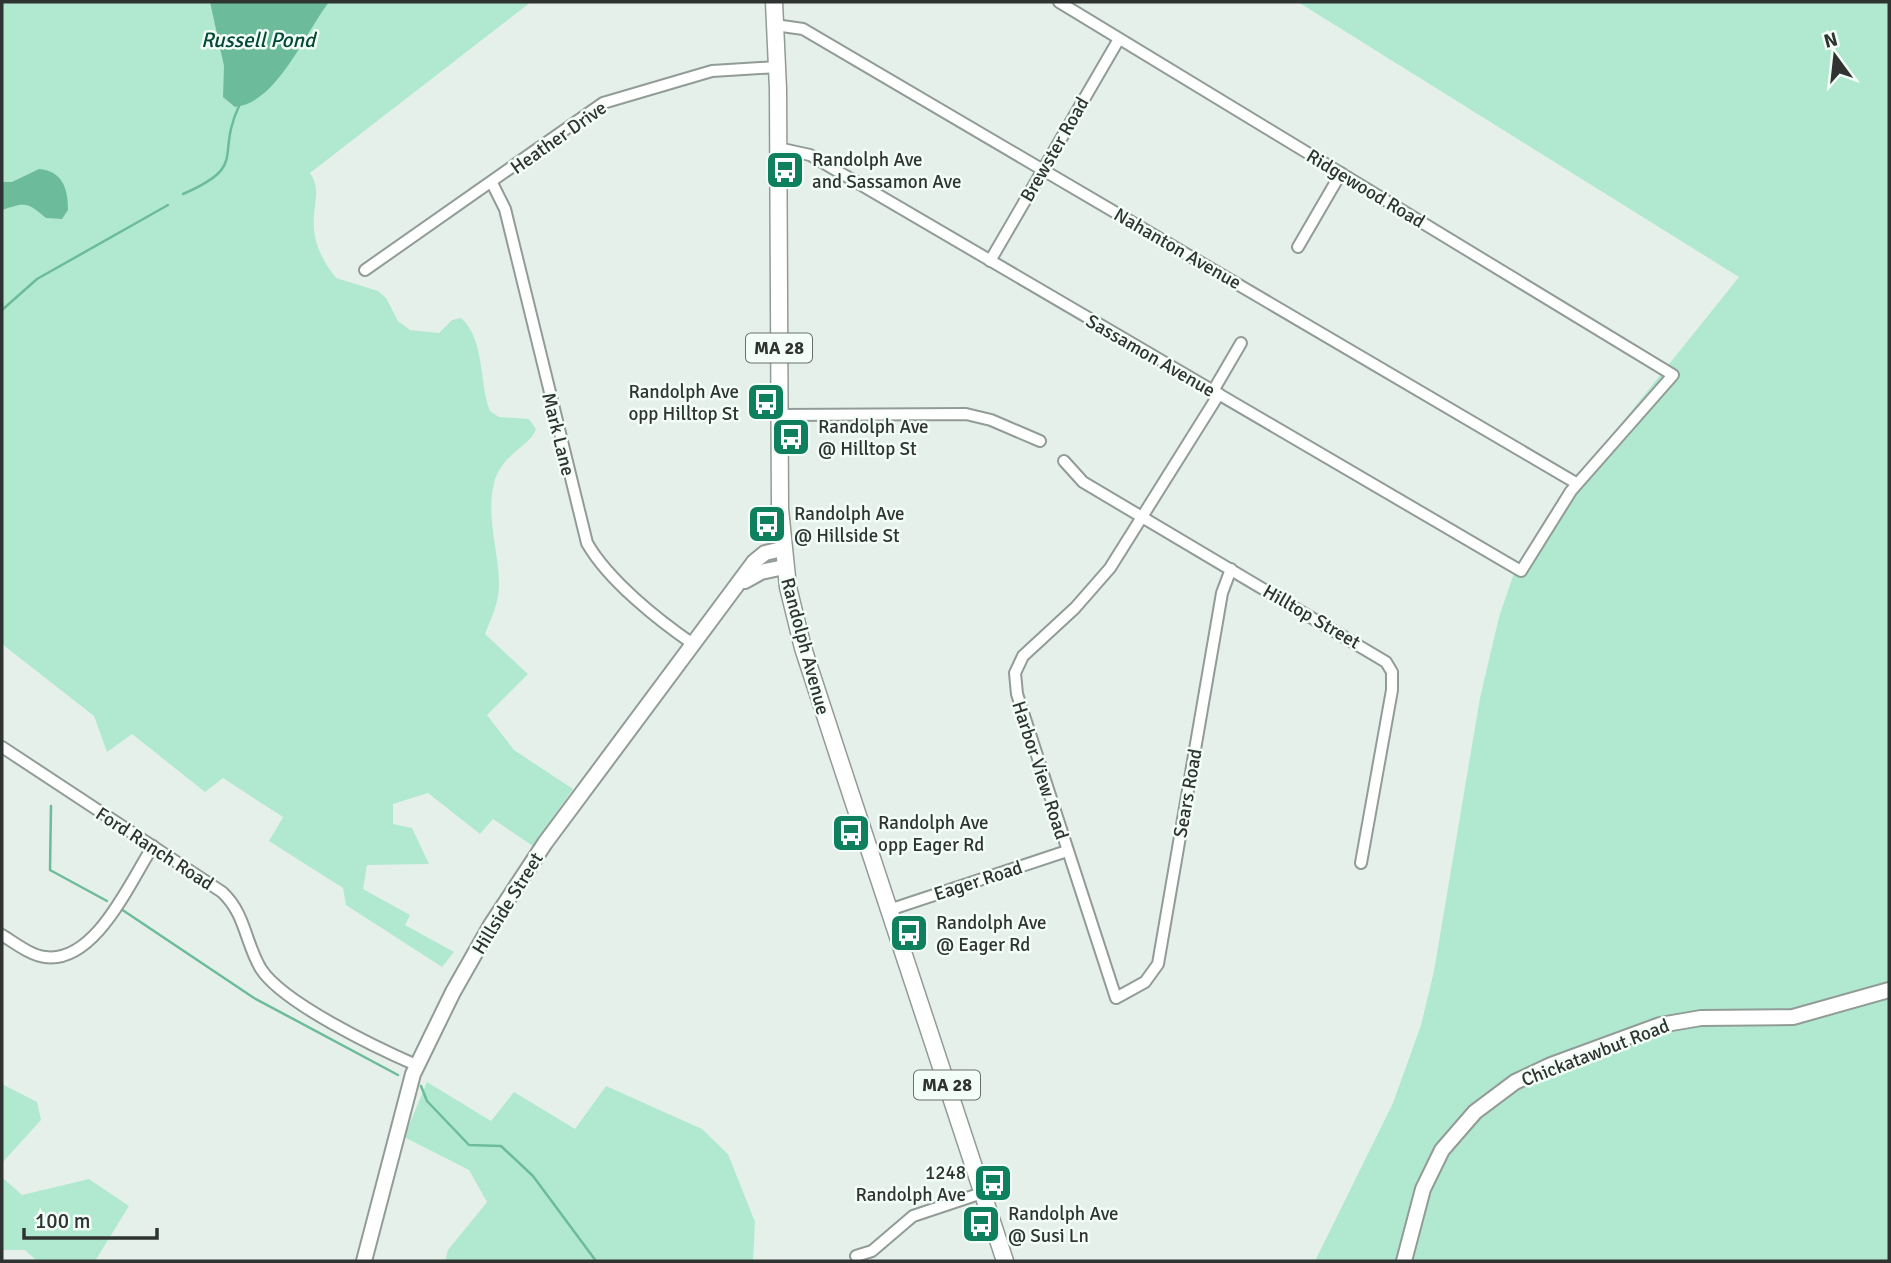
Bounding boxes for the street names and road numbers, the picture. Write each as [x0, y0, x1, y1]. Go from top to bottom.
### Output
street label: Brewster Road [1015, 93, 1095, 206]
street label: Heather Drive [506, 96, 611, 180]
street label: Ridgewood Road [1302, 144, 1429, 234]
street label: Nahanton Avenue [1109, 203, 1246, 295]
street label: Sassamon Avenue [1082, 309, 1219, 403]
road number: MA 28 [746, 334, 812, 362]
street label: Mark Lane [536, 390, 580, 478]
street label: Randolph Avenue [775, 575, 835, 717]
street label: Hilltop Street [1258, 579, 1365, 655]
street label: Harbor View Road [1006, 698, 1074, 843]
street label: Sears Road [1168, 747, 1208, 840]
street label: Ford Ranch Road [91, 802, 218, 896]
street label: Hillside Street [467, 848, 549, 959]
street label: Eager Road [931, 855, 1026, 907]
street label: Chickatawbut Road [1518, 1014, 1673, 1092]
road number: MA 28 [914, 1070, 980, 1100]

